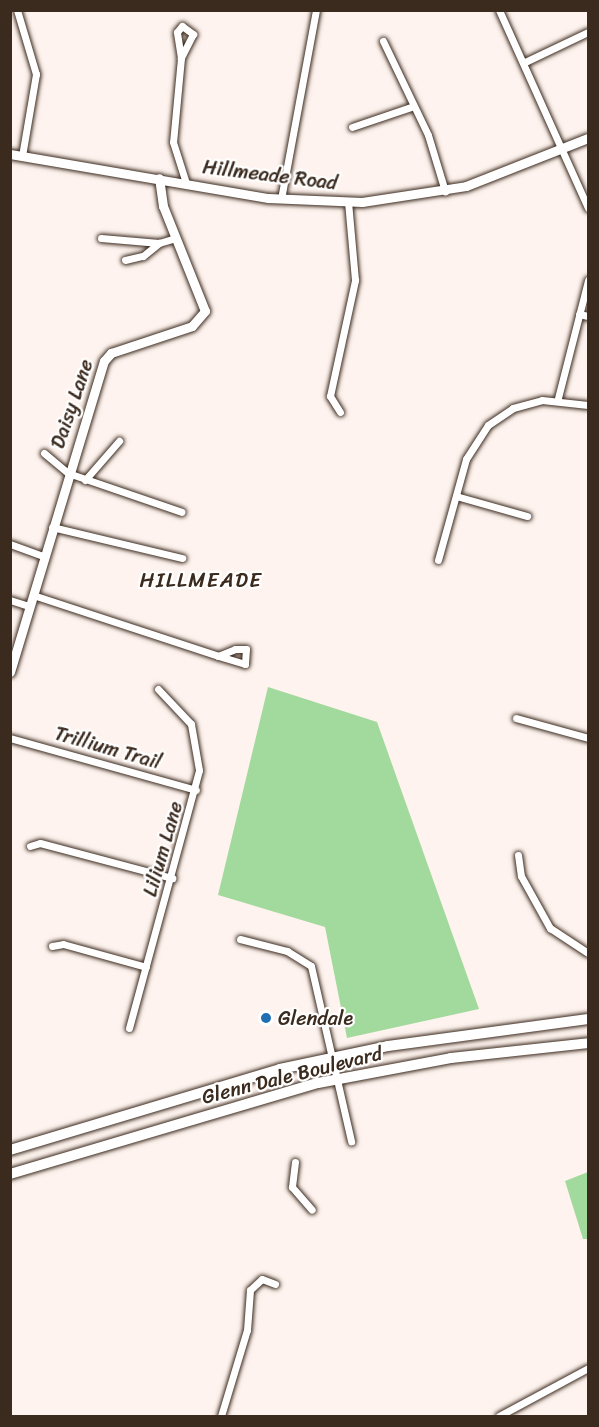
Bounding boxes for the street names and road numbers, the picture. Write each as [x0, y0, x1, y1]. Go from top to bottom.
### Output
street label: Hillmeade Road [201, 155, 339, 195]
street label: Daisy Lane [46, 356, 98, 452]
street label: Trillium Trail [52, 721, 164, 775]
street label: Lilium Lane [138, 799, 188, 899]
street label: Glenn Dale Boulevard [199, 1041, 385, 1109]

